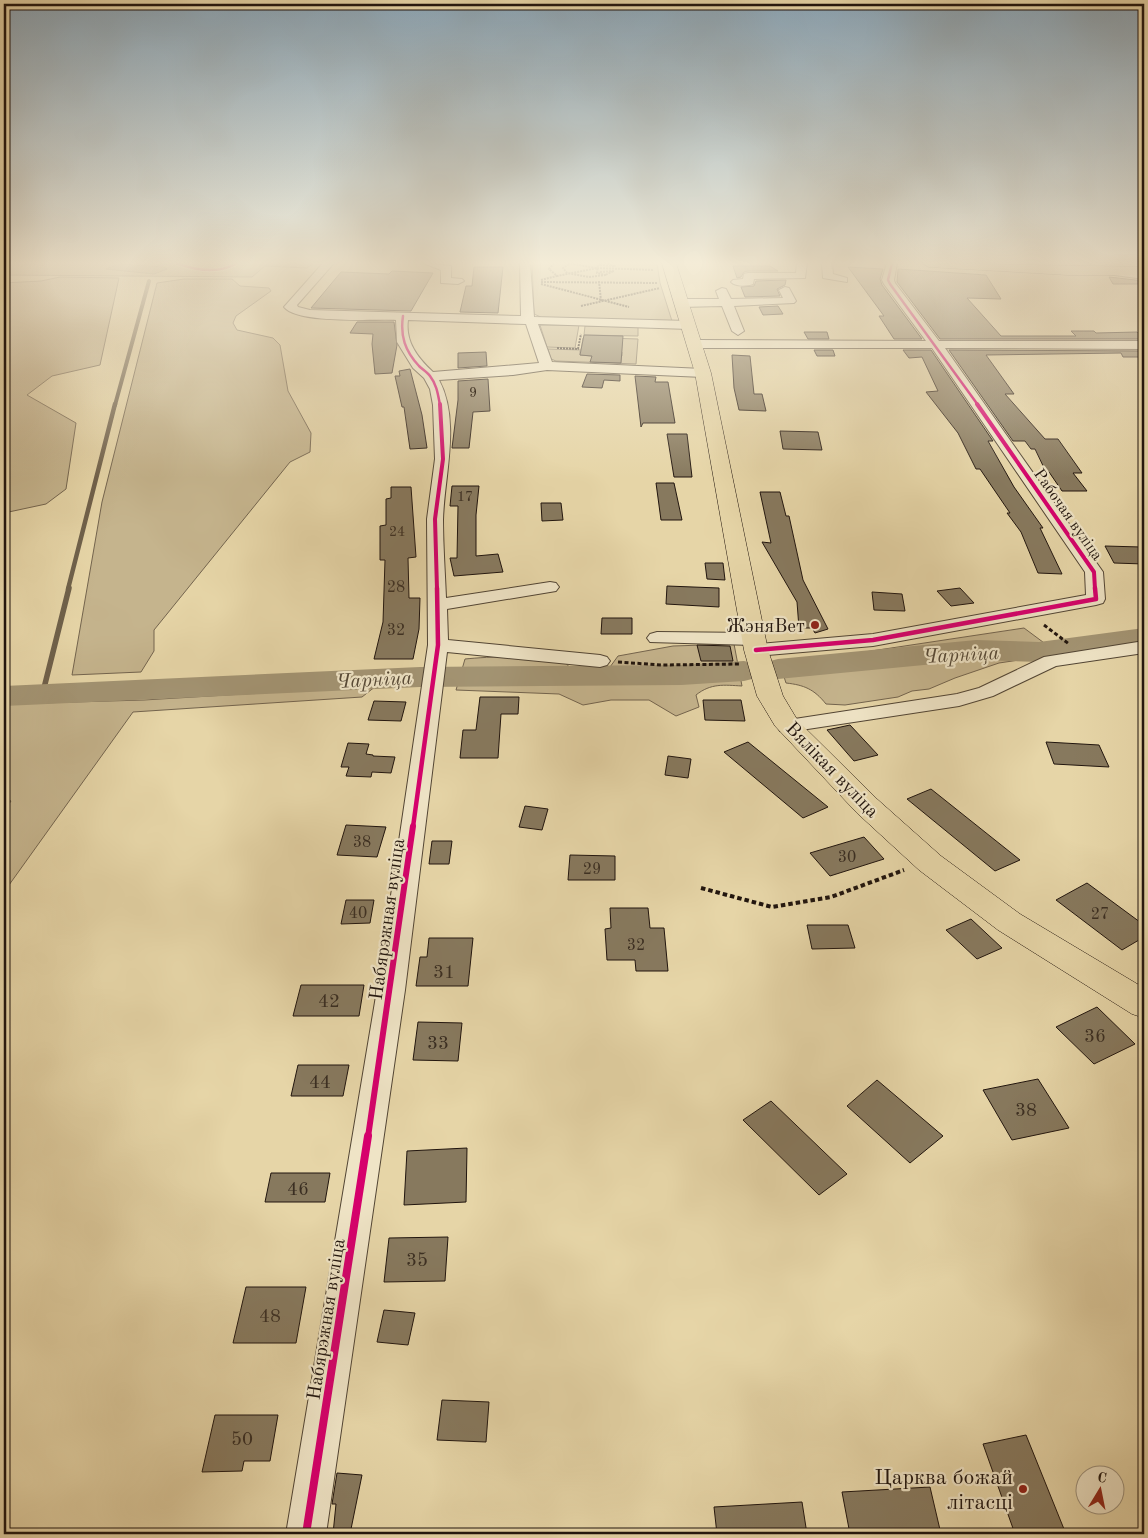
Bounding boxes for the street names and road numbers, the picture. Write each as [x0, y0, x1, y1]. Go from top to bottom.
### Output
street label: Рабочая вуліца [1030, 466, 1105, 564]
street label: Вялікая вуліца [781, 719, 882, 823]
street label: Набярэжная вуліца [368, 837, 409, 1002]
street label: Набярэжная вуліца [305, 1237, 350, 1402]

